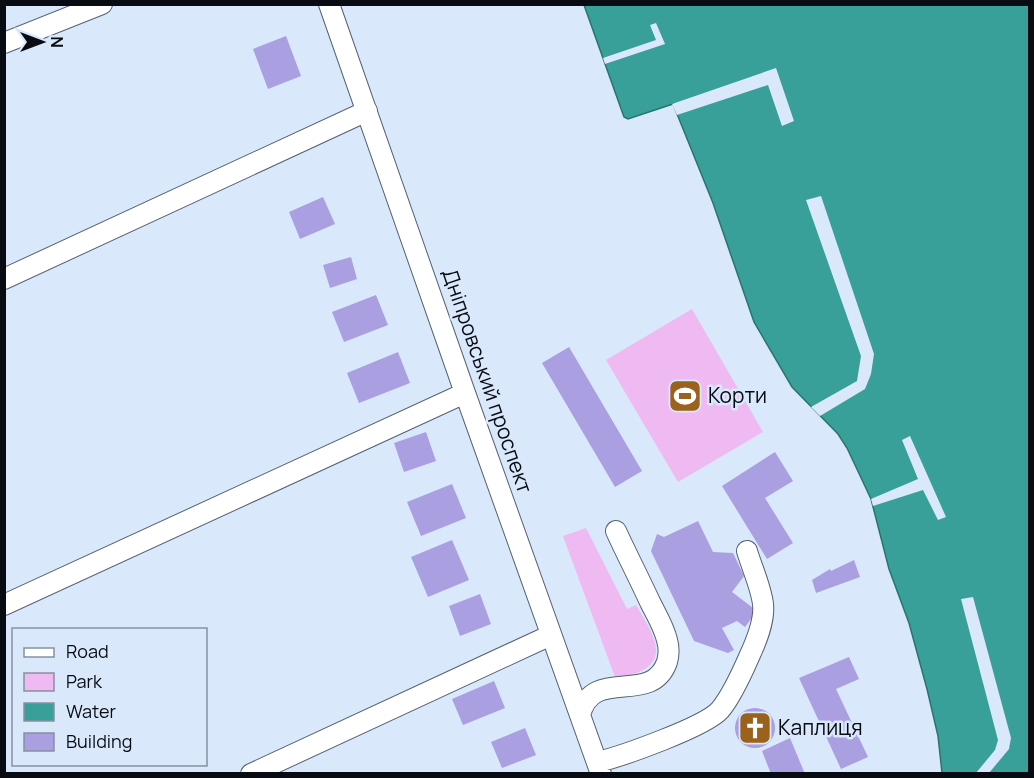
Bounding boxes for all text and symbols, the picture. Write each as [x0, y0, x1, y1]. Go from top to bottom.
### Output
north arrow [12, 12, 72, 72]
text: N [46, 36, 68, 48]
street label: Дніпровський проспект [436, 265, 540, 497]
sports icon: Корти [667, 378, 703, 414]
place label: Корти [708, 381, 767, 409]
legend [12, 628, 207, 766]
text: Road [66, 639, 109, 663]
text: Park [66, 669, 103, 693]
text: Water [66, 699, 116, 723]
church icon: Каплиця [737, 710, 773, 746]
place label: Каплиця [778, 713, 863, 741]
text: Building [66, 729, 132, 753]

